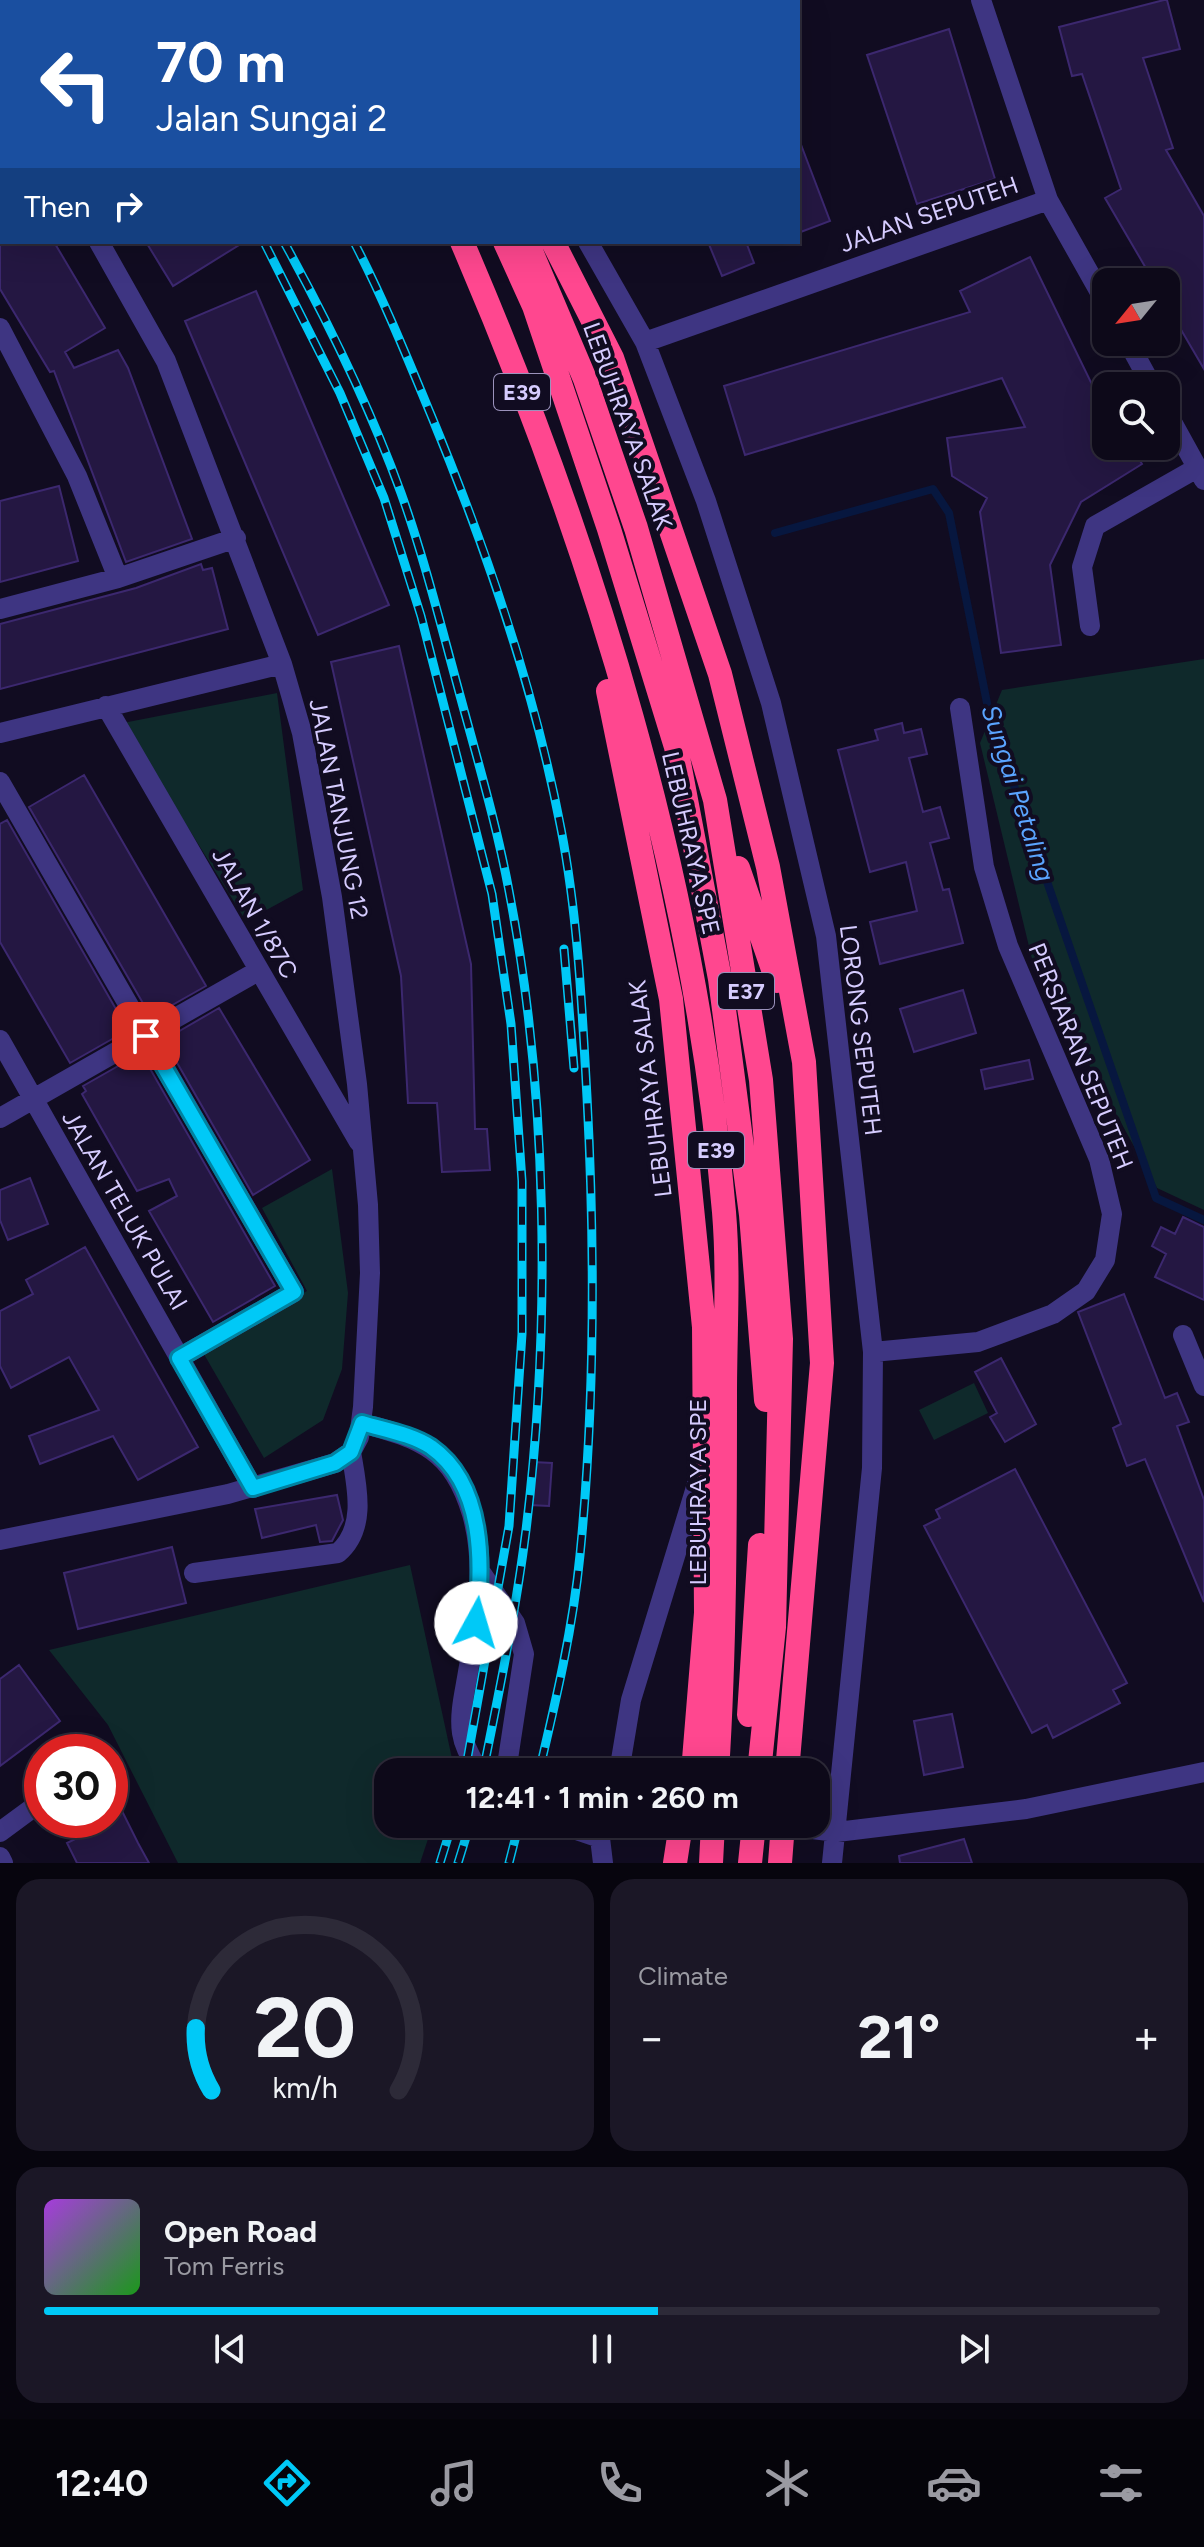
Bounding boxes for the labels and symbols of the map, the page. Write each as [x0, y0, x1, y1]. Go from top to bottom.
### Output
street label: JALAN SEPUTEH [836, 170, 1022, 258]
north arrow [1092, 268, 1180, 356]
street label: LEBUHRAYA SALAK [577, 318, 679, 534]
road number: E39 [494, 374, 550, 410]
street label: JALAN TANJUNG 12 [303, 696, 375, 922]
water label: Sungai Petaling [974, 701, 1062, 885]
street label: LEBUHRAYA SPE [656, 749, 726, 937]
street label: JALAN 1/87C [206, 843, 304, 983]
street label: LORONG SEPUTEH [834, 923, 888, 1137]
street label: PERSIARAN SEPUTEH [1022, 939, 1140, 1173]
road number: E37 [718, 973, 774, 1009]
street label: LEBUHRAYA SALAK [622, 978, 678, 1199]
pin [112, 1002, 180, 1070]
street label: JALAN TELUK PULAI [56, 1105, 194, 1315]
road number: E39 [688, 1132, 744, 1168]
street label: LEBUHRAYA SPE [683, 1399, 712, 1585]
position arrow [434, 1581, 518, 1665]
speed limit sign: 30 [24, 1734, 128, 1838]

